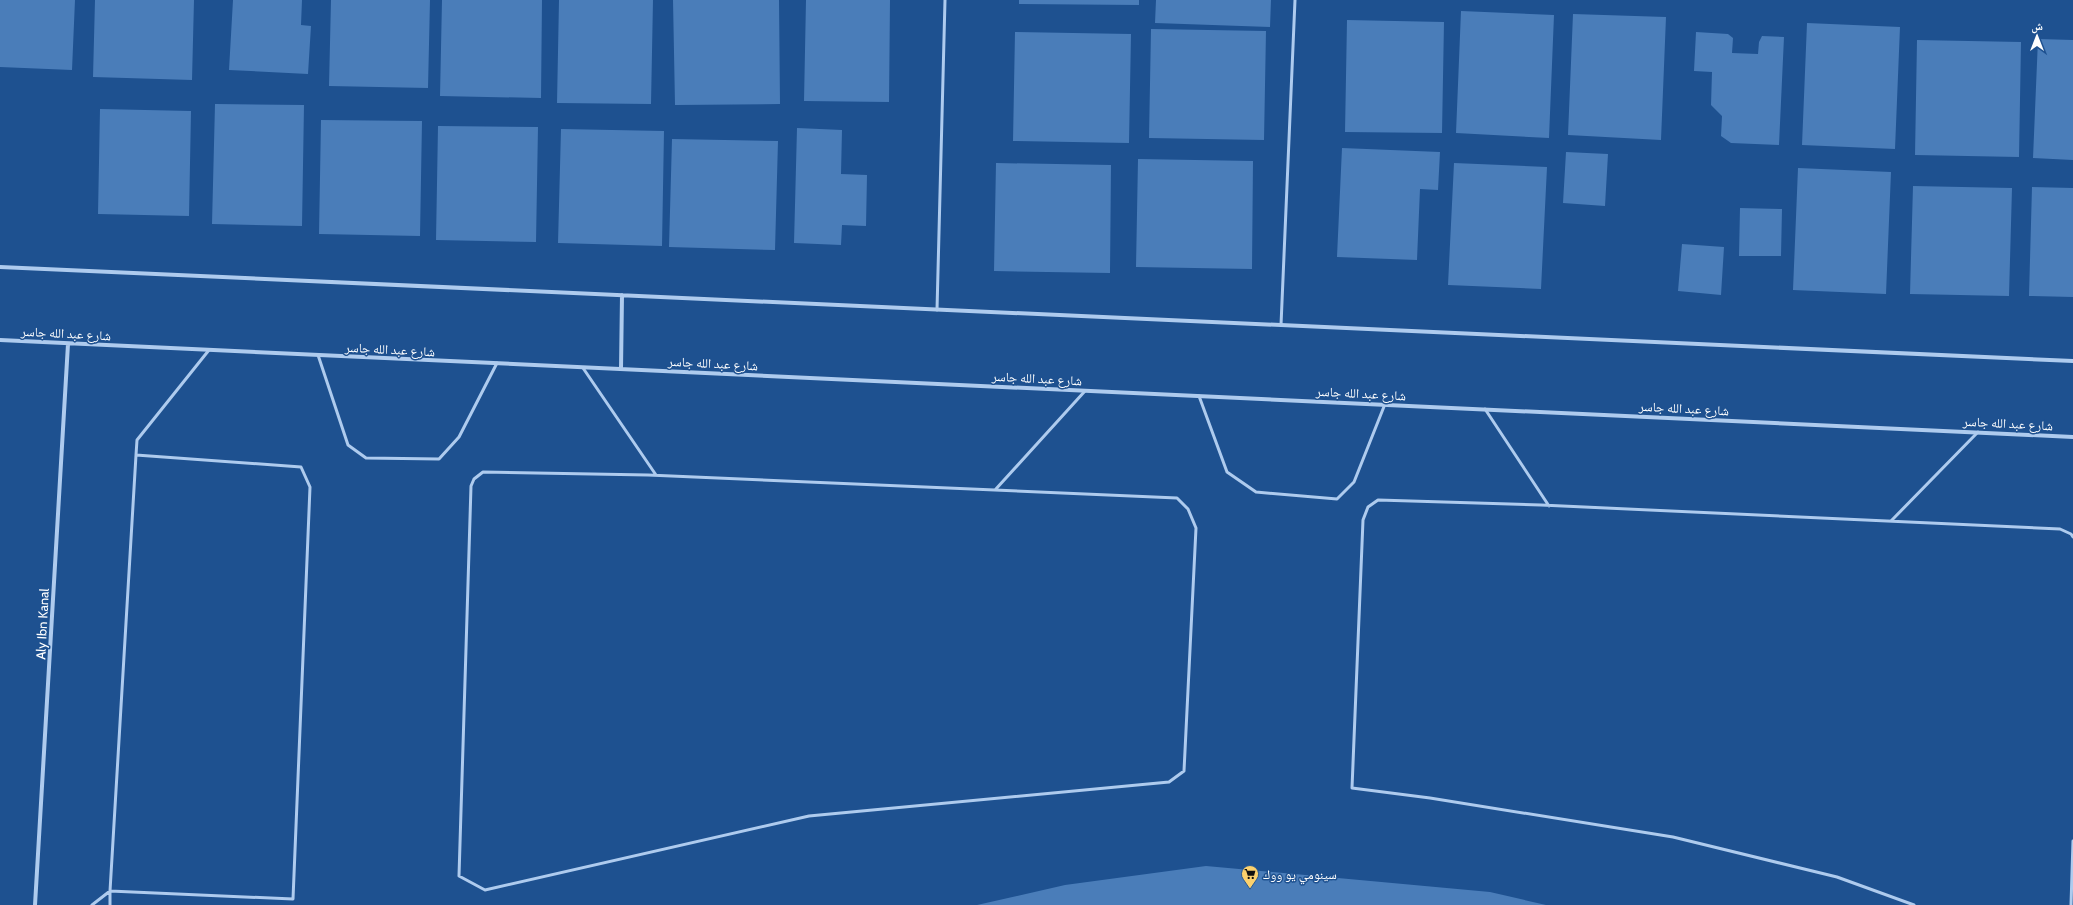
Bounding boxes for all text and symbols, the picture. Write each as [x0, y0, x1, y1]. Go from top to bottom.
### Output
north arrow [2017, 16, 2057, 56]
text: ش [2031, 19, 2043, 34]
street label: شارع عبد الله جاسر [19, 323, 112, 345]
street label: شارع عبد الله جاسر [343, 339, 436, 361]
street label: شارع عبد الله جاسر [666, 353, 759, 375]
street label: شارع عبد الله جاسر [990, 368, 1083, 390]
street label: شارع عبد الله جاسر [1314, 383, 1407, 405]
street label: شارع عبد الله جاسر [1637, 398, 1730, 420]
street label: شارع عبد الله جاسر [1961, 413, 2054, 435]
street label: Aly Ibn Kanal [32, 588, 52, 660]
supermarket icon: سينومي يو ووك [1240, 864, 1260, 889]
place label: سينومي يو ووك [1263, 866, 1337, 885]

